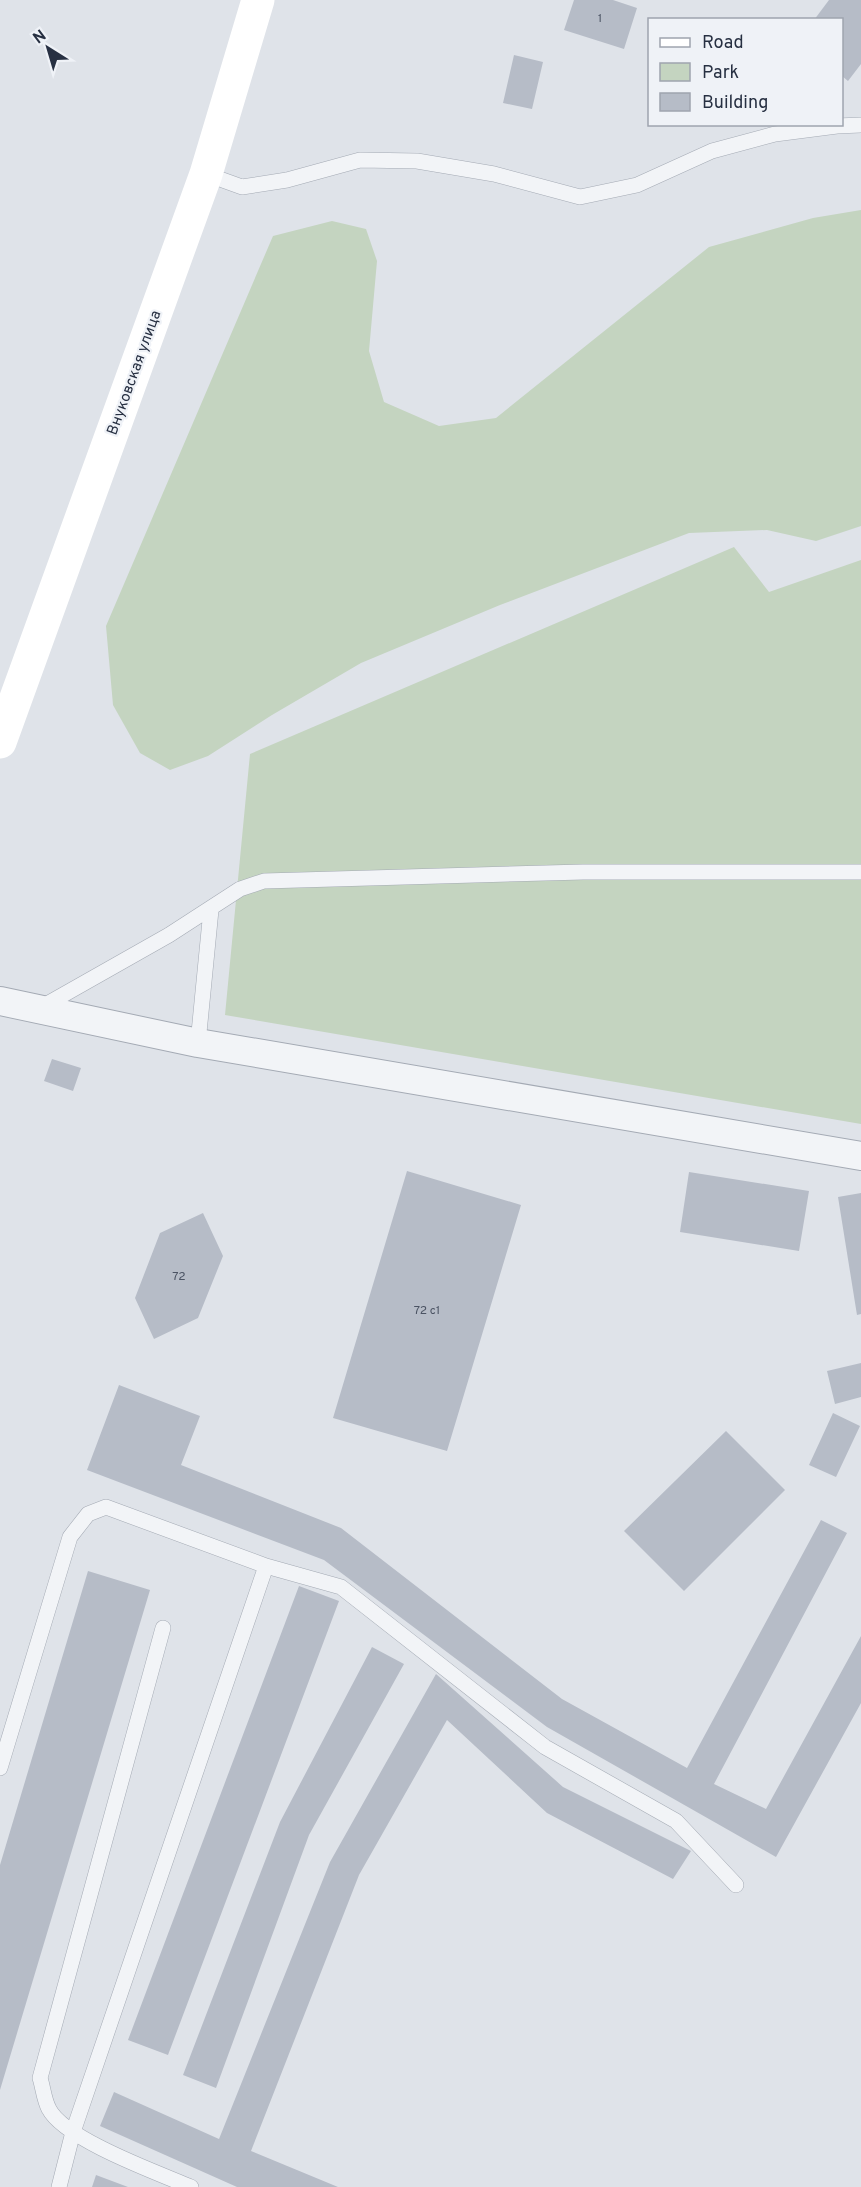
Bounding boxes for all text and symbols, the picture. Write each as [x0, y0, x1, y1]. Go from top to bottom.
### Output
house number: 1 [598, 11, 602, 27]
north arrow [18, 18, 78, 78]
legend [648, 18, 843, 126]
text: N [30, 26, 51, 49]
text: Road [702, 32, 744, 55]
text: Park [702, 62, 739, 85]
text: Building [702, 92, 768, 115]
street label: Внуковская улица [104, 308, 166, 438]
house number: 72 [172, 1269, 186, 1285]
house number: 72 с1 [414, 1303, 440, 1319]

